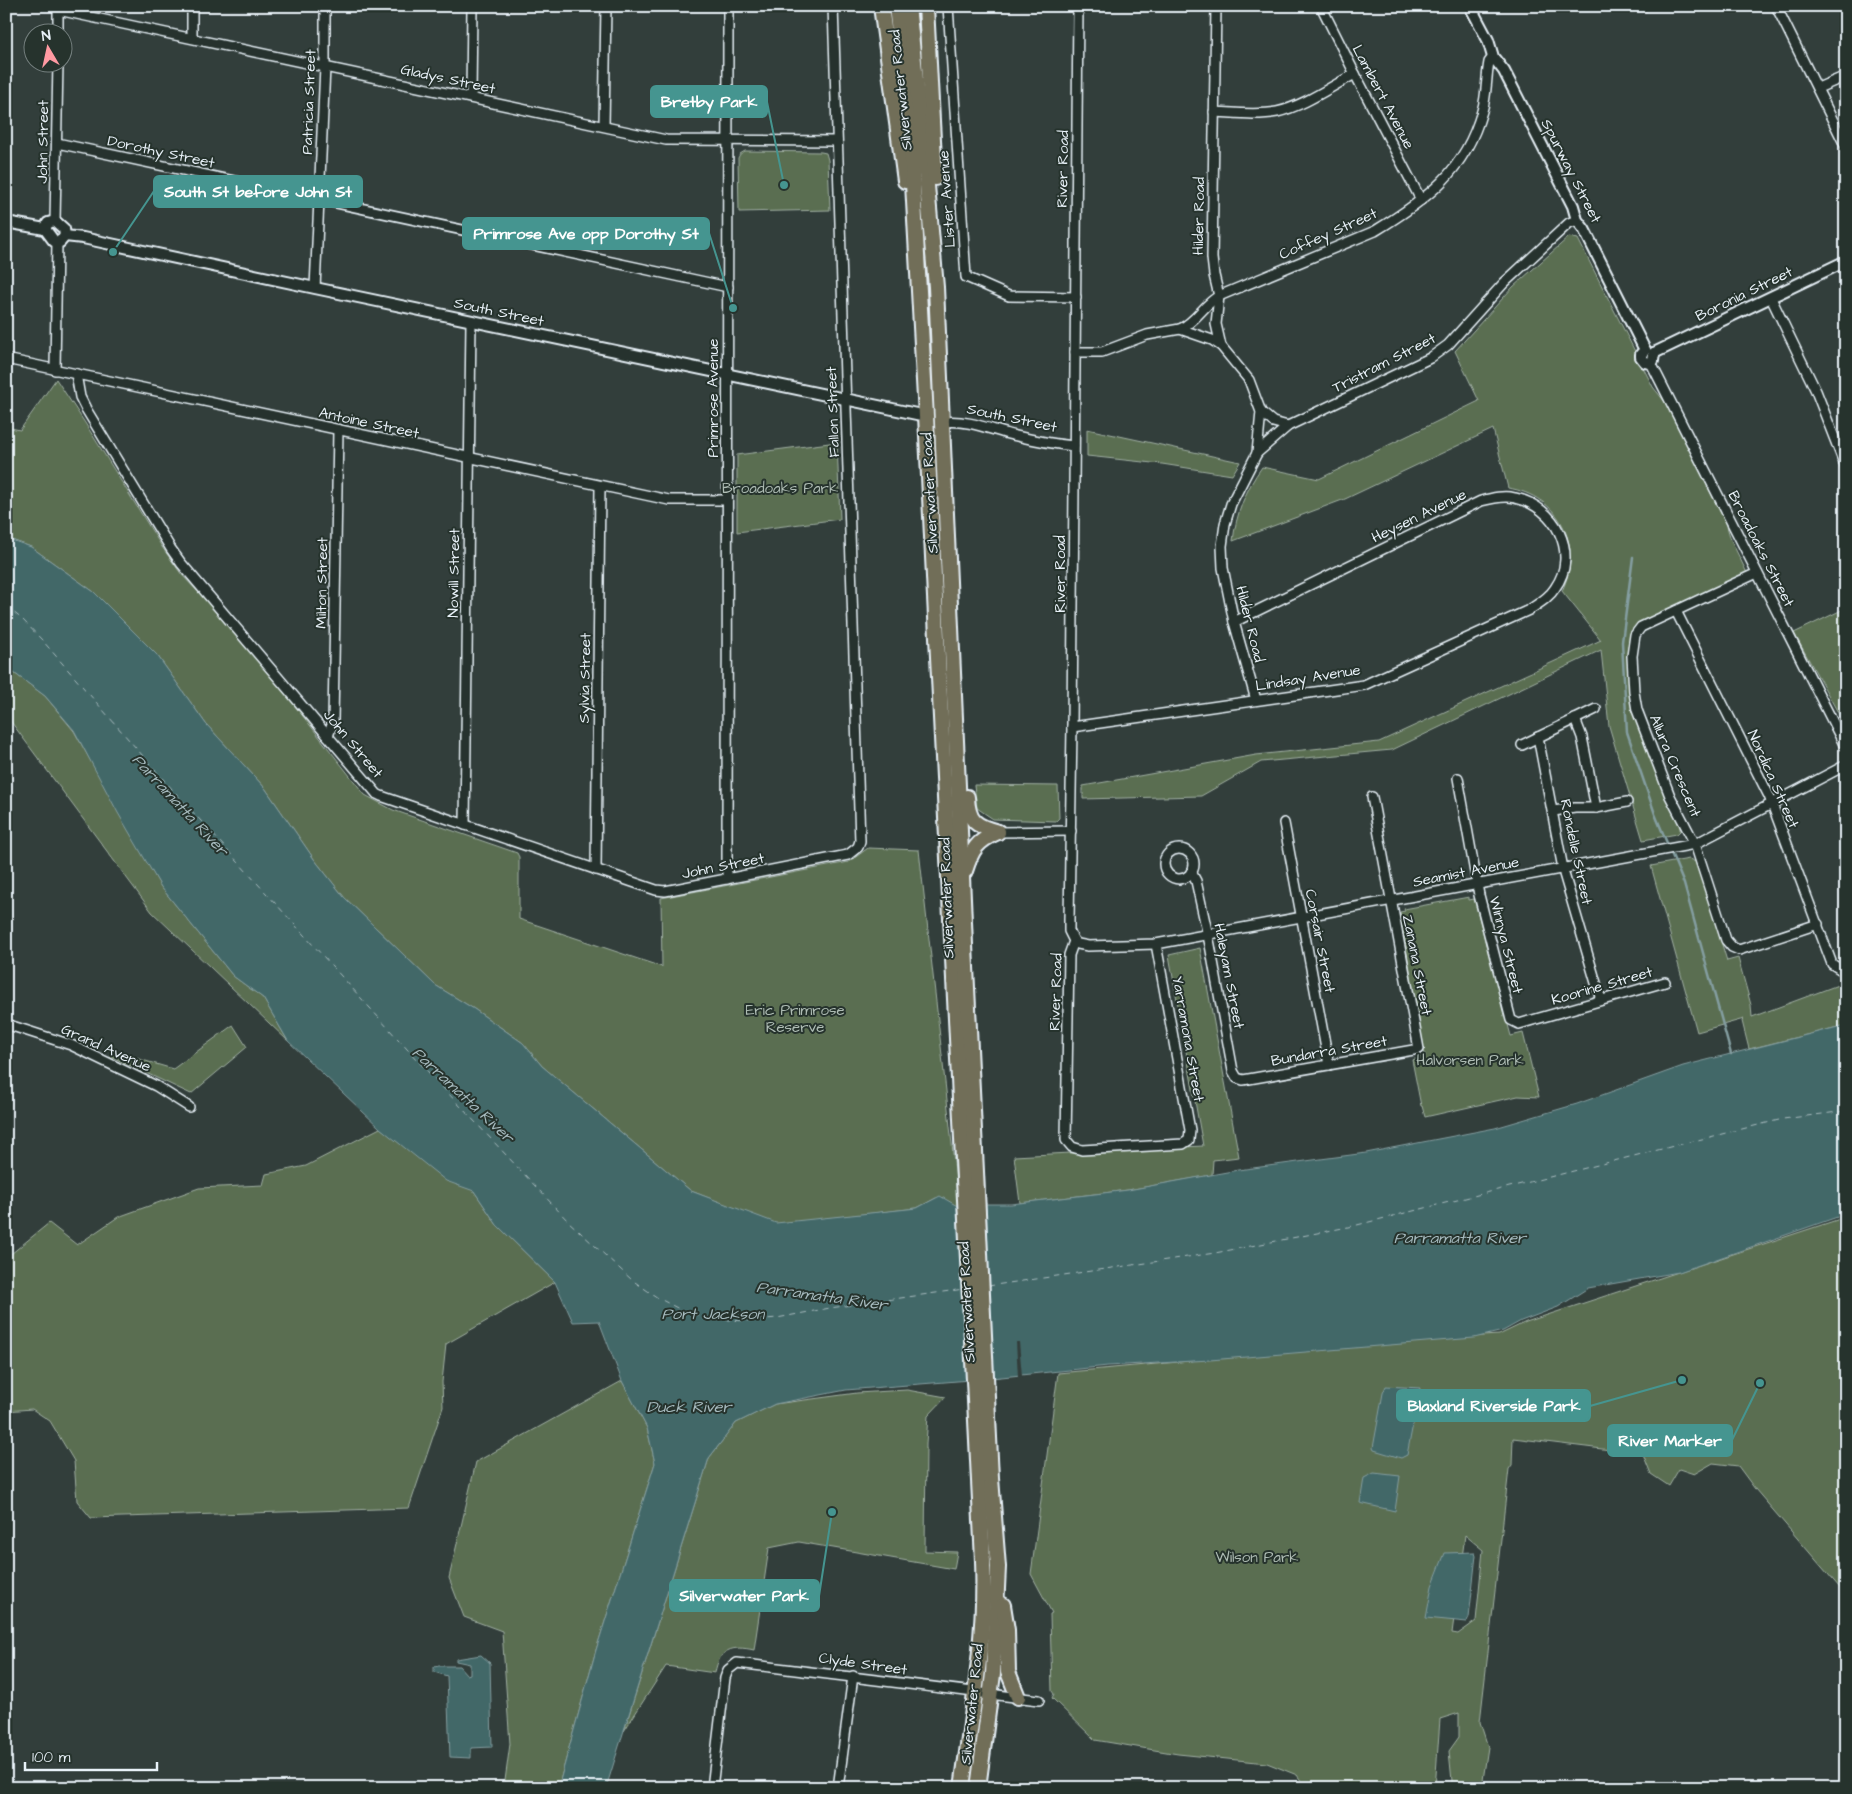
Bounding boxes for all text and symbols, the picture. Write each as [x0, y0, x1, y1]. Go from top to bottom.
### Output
north arrow [22, 22, 72, 72]
text: N [40, 26, 52, 47]
street label: Silverwater Road [884, 28, 918, 151]
street label: Lambert Avenue [1347, 41, 1419, 153]
street label: Patricia Street [297, 49, 321, 155]
street label: Gladys Street [399, 59, 497, 100]
callout: Bretby Park [651, 86, 767, 117]
text: Bretby Park [661, 91, 757, 114]
street label: John Street [32, 100, 54, 184]
street label: Spurway Street [1535, 115, 1606, 227]
street label: Dorothy Street [105, 130, 216, 175]
street label: River Road [1052, 130, 1074, 208]
street label: Lister Avenue [933, 150, 961, 248]
callout: South St before John St [154, 176, 362, 207]
street label: Hilder Road [1188, 176, 1210, 255]
text: South St before John St [163, 181, 353, 203]
street label: Coffey Street [1276, 203, 1381, 266]
callout: Primrose Ave opp Dorothy St [463, 218, 709, 249]
text: Primrose Ave opp Dorothy St [473, 223, 699, 246]
street label: Boronia Street [1692, 261, 1796, 327]
street label: South Street [452, 292, 546, 332]
street label: Tristram Street [1329, 328, 1439, 398]
street label: Primrose Avenue [703, 339, 724, 457]
street label: Fallon Street [821, 366, 845, 458]
street label: South Street [965, 398, 1059, 438]
street label: Antoine Street [317, 402, 421, 444]
street label: Silverwater Road [916, 432, 944, 554]
park label: Broadoaks Park [722, 478, 838, 499]
street label: Heysen Avenue [1368, 484, 1470, 549]
street label: Broadoaks Street [1723, 487, 1799, 611]
street label: Nowill Street [443, 528, 465, 618]
street label: River Road [1050, 535, 1071, 613]
street label: Milton Street [311, 537, 333, 629]
street label: Hilder Road [1230, 583, 1270, 665]
street label: Sylvia Street [574, 633, 597, 723]
street label: Lindsay Avenue [1254, 659, 1362, 698]
street label: John Street [318, 705, 388, 783]
street label: Allura Crescent [1644, 711, 1706, 821]
street label: Nordica Street [1742, 727, 1804, 831]
water label: Parramatta River [127, 749, 234, 862]
street label: Rondelle Street [1555, 797, 1597, 907]
street label: Silverwater Road [934, 837, 960, 959]
street label: John Street [680, 848, 766, 884]
street label: Seamist Avenue [1411, 851, 1521, 893]
street label: Corsair Street [1300, 887, 1340, 995]
street label: Winnya Street [1483, 894, 1528, 996]
street label: Zanana Street [1397, 913, 1437, 1017]
street label: Haleyam Street [1208, 921, 1250, 1031]
street label: River Road [1044, 953, 1068, 1031]
street label: Koorine Street [1549, 962, 1655, 1010]
street label: Yarramona Street [1167, 974, 1209, 1104]
park label: Eric Primrose Reserve [745, 1000, 845, 1038]
street label: Grand Avenue [58, 1019, 154, 1077]
street label: Bundarra Street [1269, 1030, 1389, 1072]
water label: Parramatta River [407, 1042, 520, 1149]
park label: Halvorsen Park [1416, 1050, 1524, 1071]
water label: Parramatta River [1394, 1227, 1528, 1249]
street label: Silverwater Road [953, 1241, 981, 1363]
water label: Parramatta River [755, 1276, 891, 1316]
water label: Port Jackson [662, 1303, 766, 1325]
callout: Blaxland Riverside Park [1397, 1390, 1590, 1421]
text: Blaxland Riverside Park [1407, 1395, 1581, 1417]
water label: Duck River [647, 1396, 733, 1418]
callout: River Marker [1608, 1425, 1732, 1456]
text: River Marker [1618, 1430, 1722, 1452]
park label: Wilson Park [1216, 1547, 1298, 1568]
callout: Silverwater Park [670, 1580, 819, 1611]
text: Silverwater Park [678, 1585, 809, 1607]
street label: Silverwater Road [955, 1642, 989, 1765]
street label: Clyde Street [817, 1647, 909, 1682]
scale bar [25, 1739, 158, 1771]
text: 100 m [32, 1747, 71, 1768]

